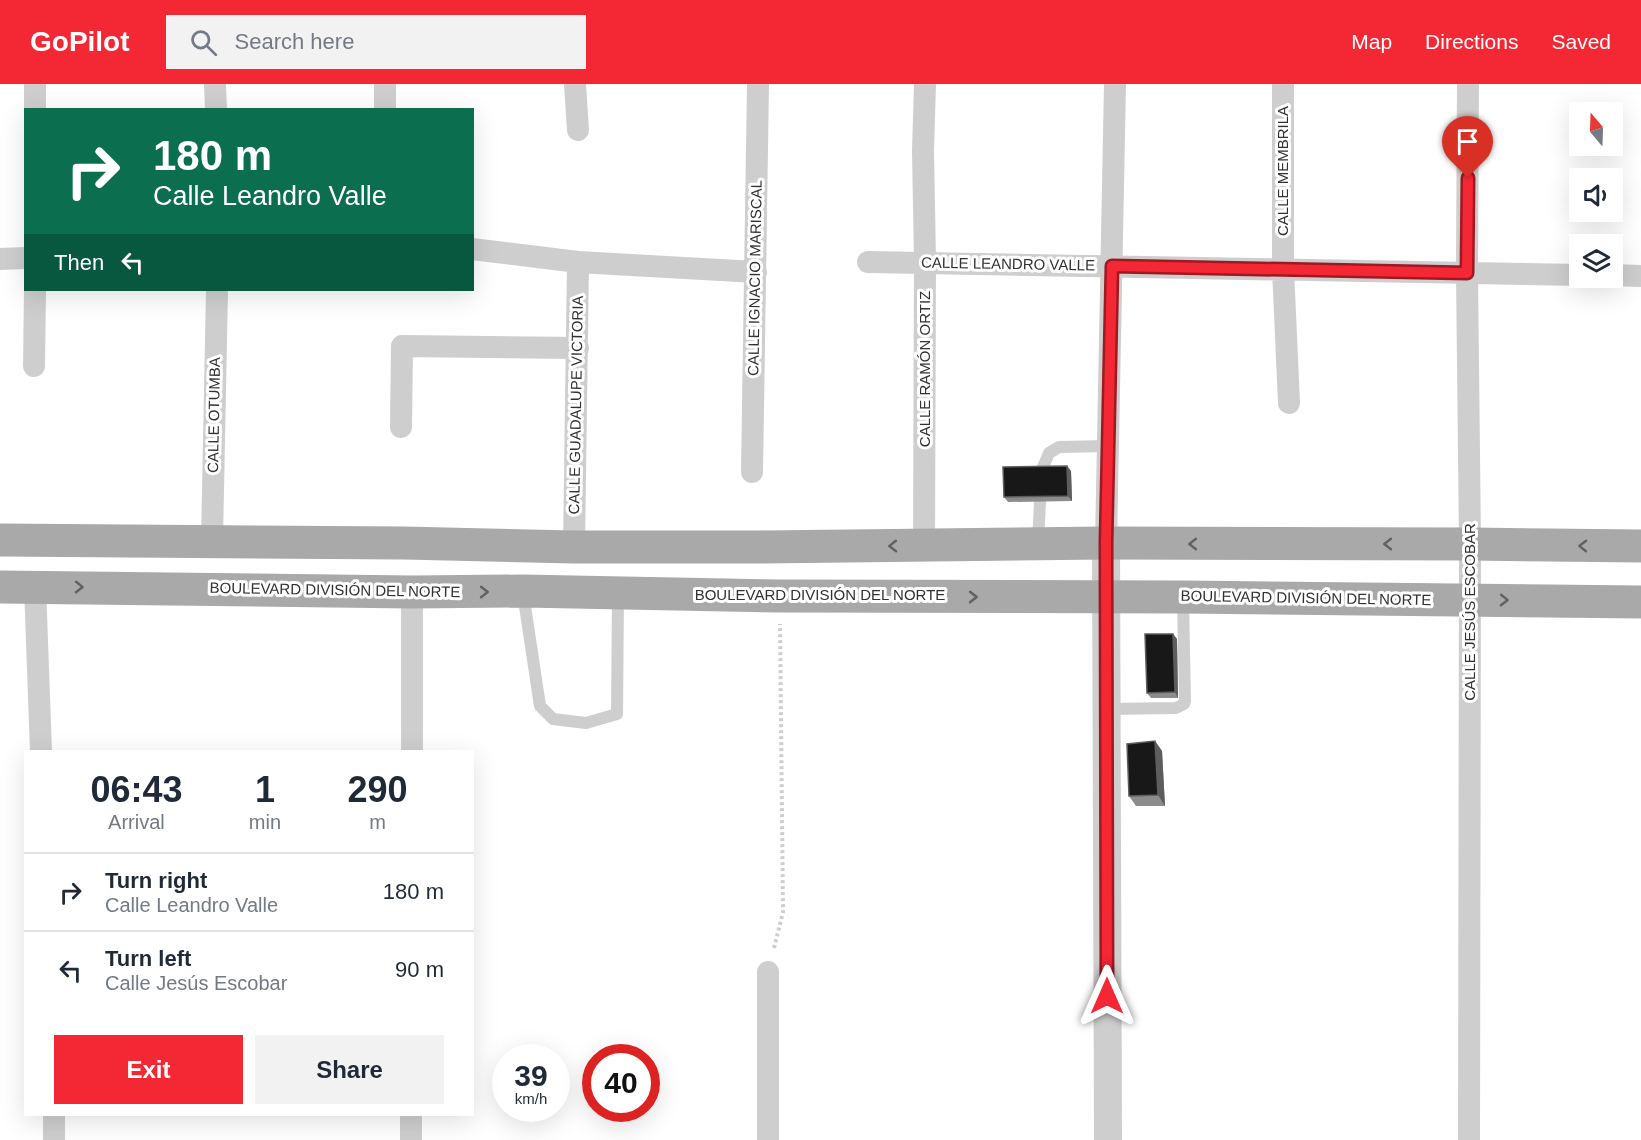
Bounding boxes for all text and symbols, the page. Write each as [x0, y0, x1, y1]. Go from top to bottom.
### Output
search box [166, 15, 586, 69]
text: GoPilot [30, 26, 130, 57]
icon: search [187, 26, 220, 59]
text: Search here [235, 29, 354, 54]
text: Map [1351, 30, 1392, 53]
text: Directions [1425, 30, 1518, 53]
text: Saved [1551, 30, 1611, 53]
north arrow [1569, 102, 1623, 156]
map controls [1569, 102, 1623, 288]
street label: CALLE MEMBRILA [1274, 106, 1291, 236]
pin [1442, 116, 1493, 178]
icon: arrive [1451, 125, 1484, 158]
icon: right [54, 132, 132, 210]
text: 180 m [153, 132, 272, 179]
button: sound [1569, 168, 1623, 222]
street label: CALLE IGNACIO MARISCAL [744, 180, 765, 376]
text: Calle Leandro Valle [153, 181, 387, 211]
button: layers [1569, 234, 1623, 288]
icon: left [116, 246, 149, 279]
text: Then [54, 250, 104, 275]
street label: CALLE LEANDRO VALLE [921, 253, 1095, 274]
street label: CALLE RAMÓN ORTIZ [916, 291, 933, 447]
street label: CALLE GUADALUPE VICTORIA [565, 295, 586, 515]
street label: CALLE OTUMBA [204, 357, 223, 473]
street label: CALLE JESÚS ESCOBAR [1461, 523, 1478, 701]
one-way arrow [1188, 537, 1197, 550]
one-way arrow [1383, 538, 1392, 550]
one-way arrow [888, 539, 897, 552]
one-way arrow [1578, 539, 1587, 552]
street label: BOULEVARD DIVISIÓN DEL NORTE [210, 579, 460, 600]
one-way arrow [75, 581, 84, 593]
one-way arrow [480, 586, 489, 598]
street label: BOULEVARD DIVISIÓN DEL NORTE [695, 586, 945, 603]
street label: BOULEVARD DIVISIÓN DEL NORTE [1181, 587, 1431, 608]
one-way arrow [969, 591, 978, 603]
one-way arrow [1500, 594, 1509, 606]
text: 06:43 [90, 769, 182, 810]
text: 1 [255, 769, 275, 810]
text: 290 [347, 769, 408, 810]
text: Arrival [108, 811, 165, 833]
text: min [249, 811, 281, 833]
text: m [369, 811, 386, 833]
text: Turn right [105, 868, 207, 893]
icon: right [54, 876, 87, 909]
text: 180 m [383, 879, 444, 904]
text: Calle Leandro Valle [105, 894, 278, 916]
text: Turn left [105, 946, 191, 971]
icon: left [54, 954, 87, 987]
text: 90 m [395, 957, 444, 982]
position arrow [1075, 964, 1139, 1028]
text: Calle Jesús Escobar [105, 972, 287, 994]
button: Exit [54, 1035, 243, 1104]
button: Share [255, 1035, 444, 1104]
speed limit sign: 40 [582, 1044, 660, 1122]
text: 39 [514, 1059, 548, 1092]
text: km/h [515, 1090, 547, 1107]

